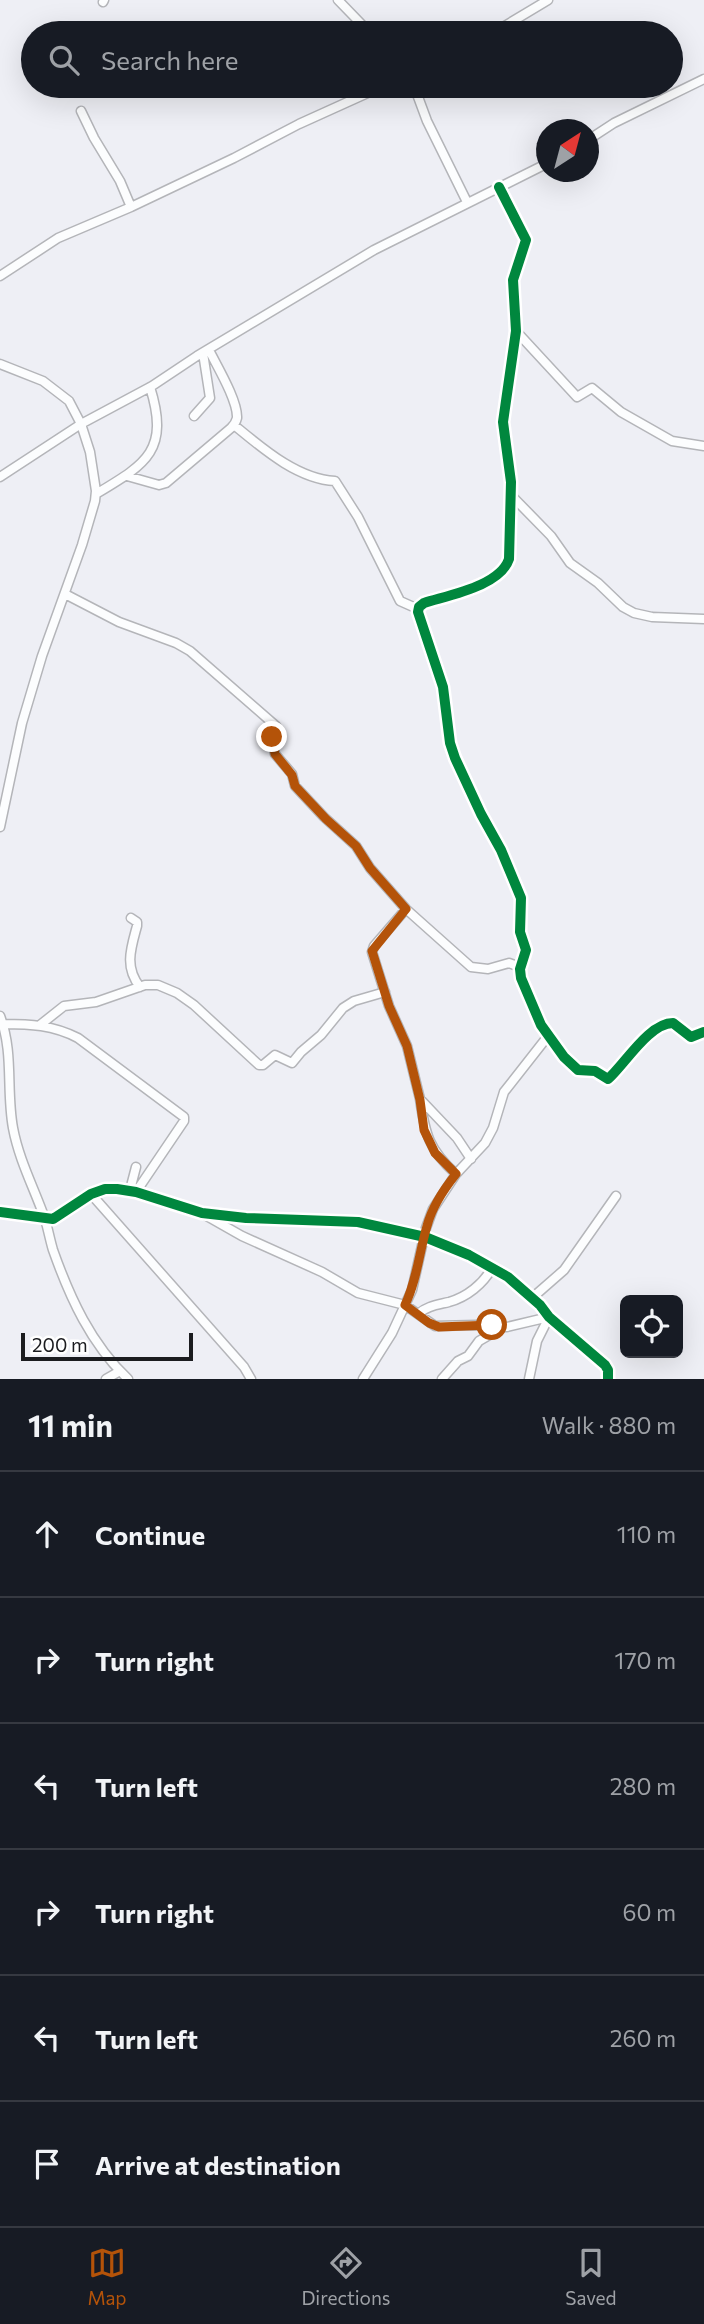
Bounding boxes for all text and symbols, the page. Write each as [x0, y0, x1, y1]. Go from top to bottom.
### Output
search box [21, 21, 683, 98]
icon: search [45, 41, 83, 79]
text: Search here [101, 44, 239, 75]
north arrow [536, 119, 599, 182]
route end [256, 721, 287, 752]
map controls [620, 1295, 683, 1358]
button: locate [620, 1295, 683, 1358]
route start [476, 1309, 507, 1340]
scale bar [21, 1330, 192, 1362]
text: 200 m [32, 1333, 88, 1356]
text: 11 min [28, 1406, 113, 1443]
text: Walk · 880 m [542, 1411, 676, 1439]
icon: ahead [28, 1515, 66, 1553]
text: Continue [95, 1519, 205, 1550]
text: 110 m [617, 1520, 676, 1548]
icon: right [28, 1641, 66, 1679]
text: Turn right [95, 1645, 214, 1676]
text: 170 m [615, 1646, 676, 1674]
icon: left [28, 1767, 66, 1805]
text: Turn left [95, 1771, 198, 1802]
text: 280 m [610, 1772, 676, 1800]
icon: right [28, 1893, 66, 1931]
text: Turn right [95, 1897, 214, 1928]
text: 60 m [623, 1898, 676, 1926]
icon: left [28, 2019, 66, 2057]
text: Turn left [95, 2023, 198, 2054]
text: 260 m [610, 2024, 676, 2052]
icon: arrive [28, 2145, 66, 2183]
text: Arrive at destination [95, 2149, 341, 2180]
tab: Map [87, 2244, 127, 2309]
tab: Directions [301, 2244, 391, 2309]
tab: Saved [565, 2244, 617, 2309]

